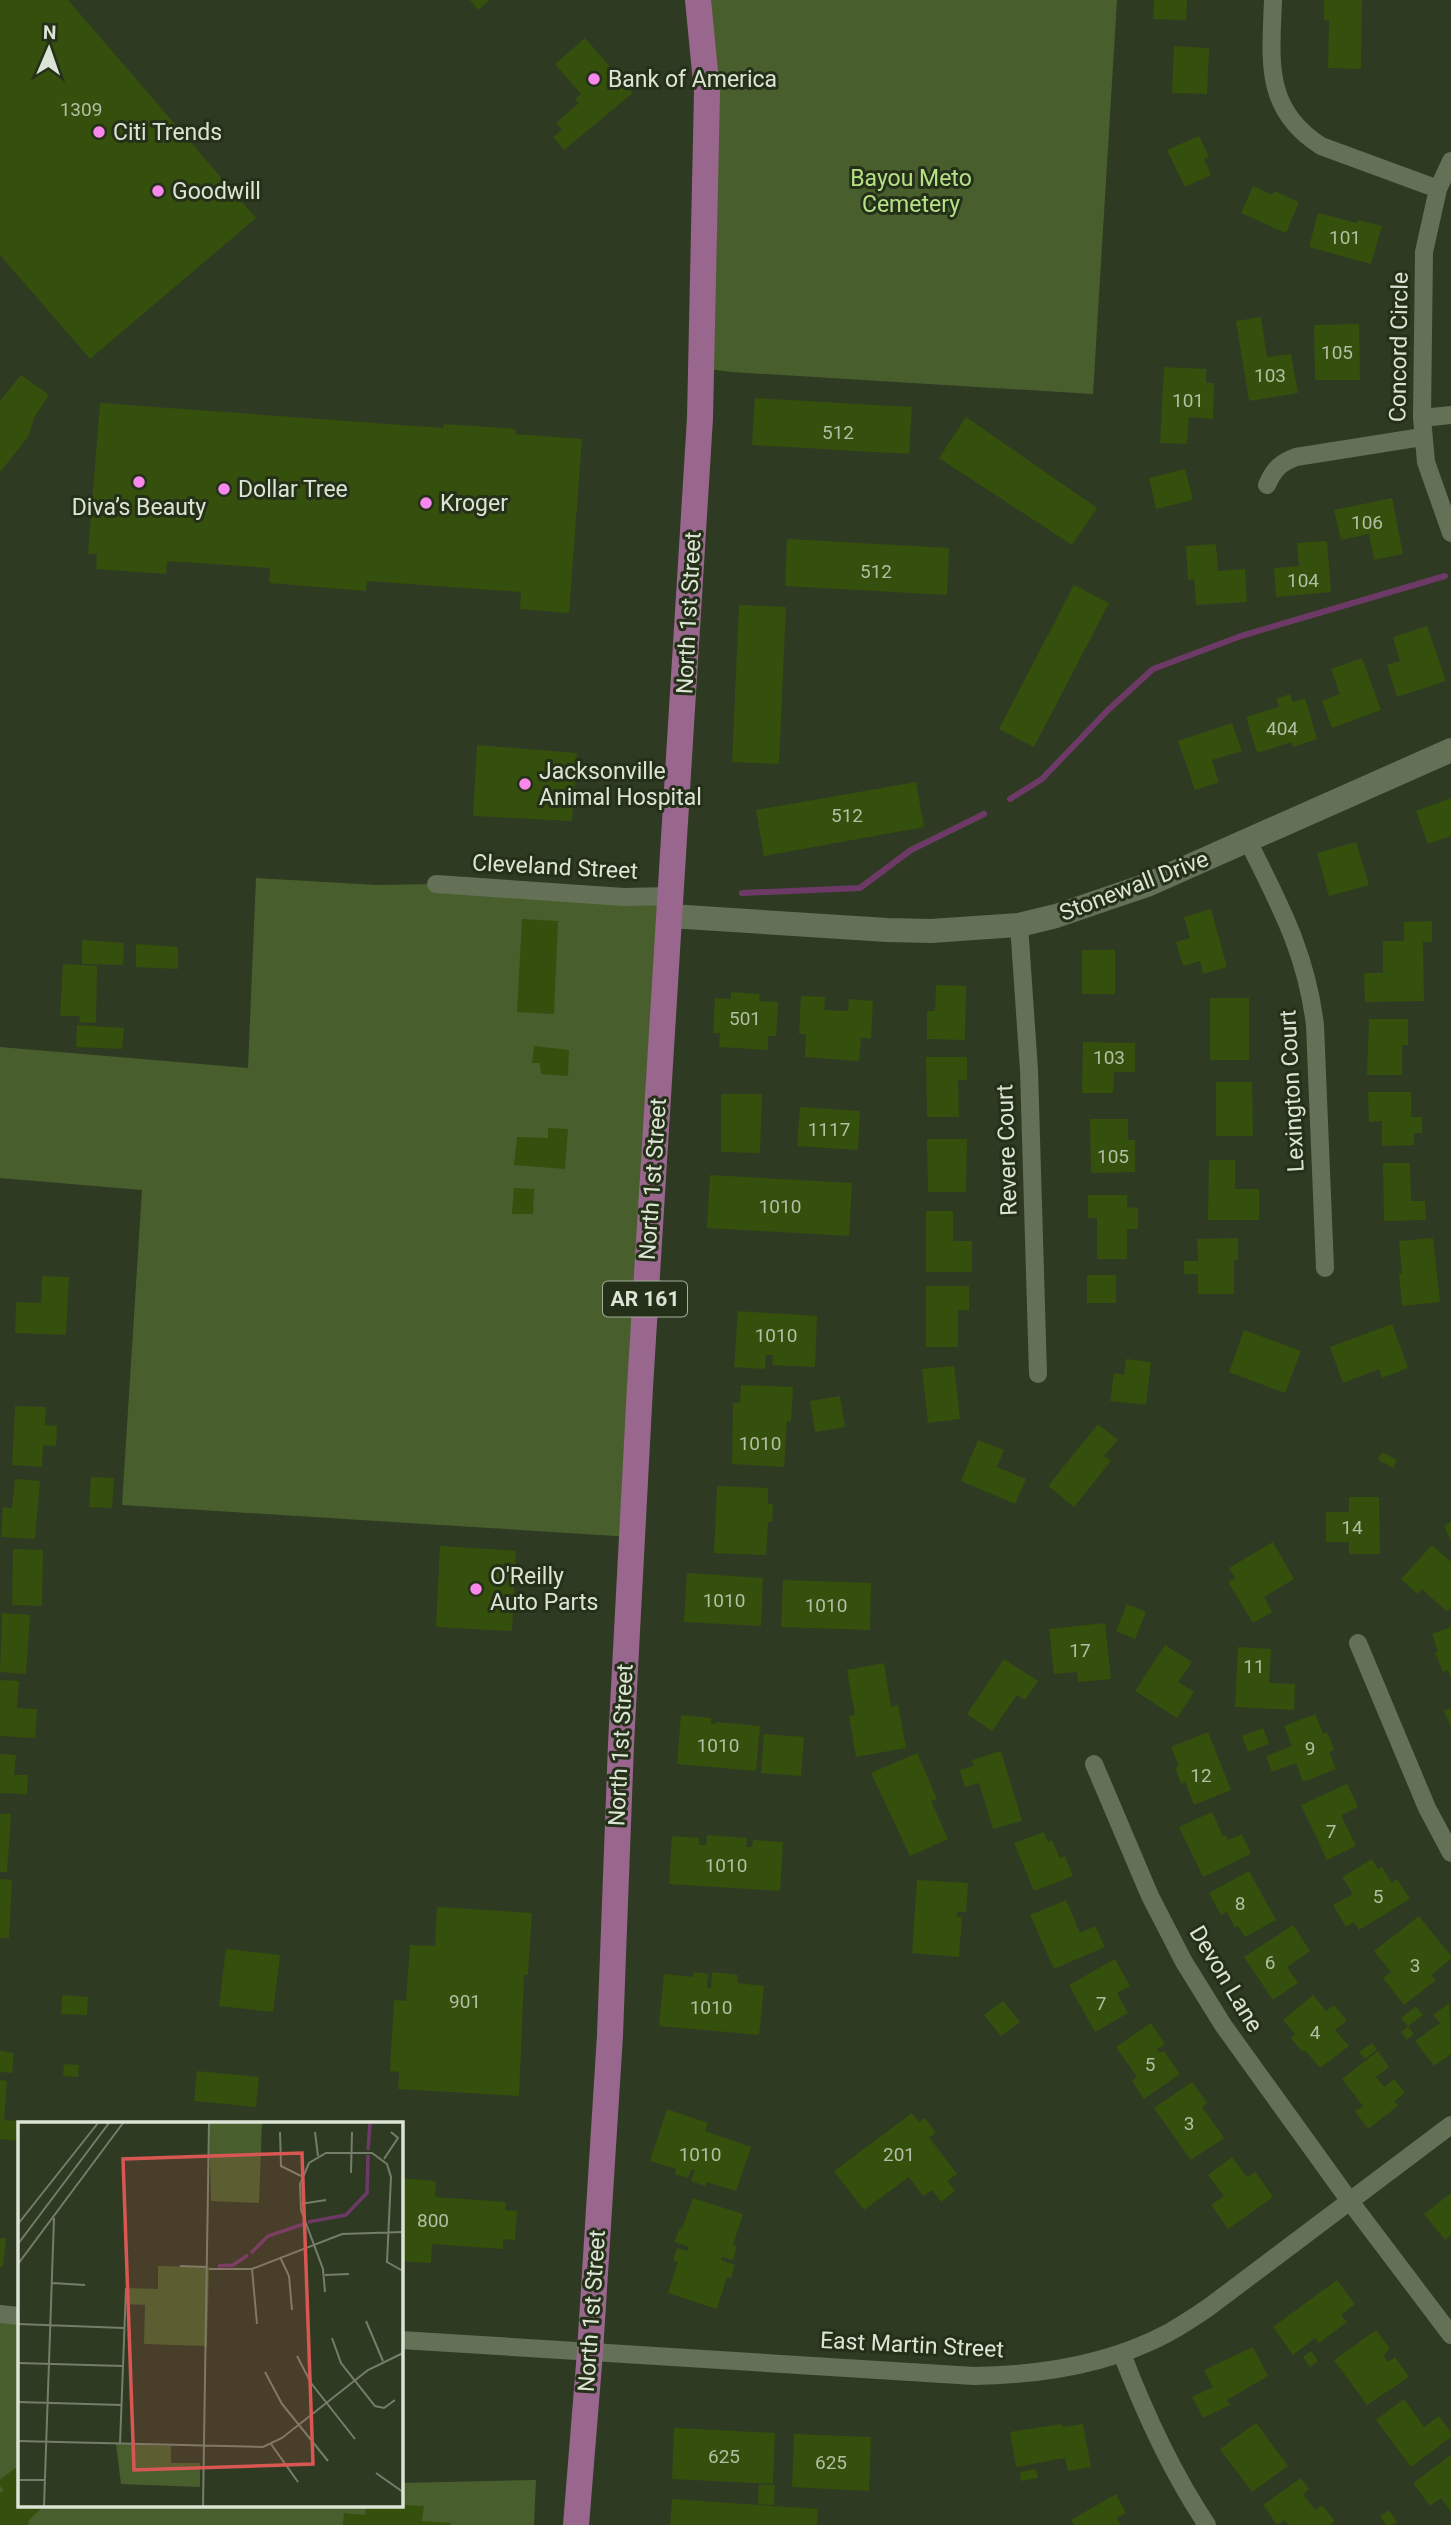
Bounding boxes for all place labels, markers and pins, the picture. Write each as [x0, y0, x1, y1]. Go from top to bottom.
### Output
place label: Bank of America [608, 66, 777, 93]
marker: Bank of America [586, 71, 602, 87]
place label: Citi Trends [113, 119, 222, 146]
marker: Citi Trends [91, 124, 107, 140]
place label: Goodwill [172, 178, 261, 205]
marker: Goodwill [150, 183, 166, 199]
marker: Diva’s Beauty [131, 474, 147, 490]
place label: Dollar Tree [238, 476, 348, 503]
marker: Dollar Tree [216, 481, 232, 497]
place label: Kroger [440, 490, 508, 517]
place label: Diva’s Beauty [72, 494, 206, 521]
marker: Kroger [418, 495, 434, 511]
place label: Jacksonville Animal Hospital [539, 758, 702, 811]
marker: Jacksonville Animal Hospital [517, 776, 533, 792]
place label: O'Reilly Auto Parts [490, 1563, 598, 1616]
marker: O'Reilly Auto Parts [468, 1581, 484, 1597]

